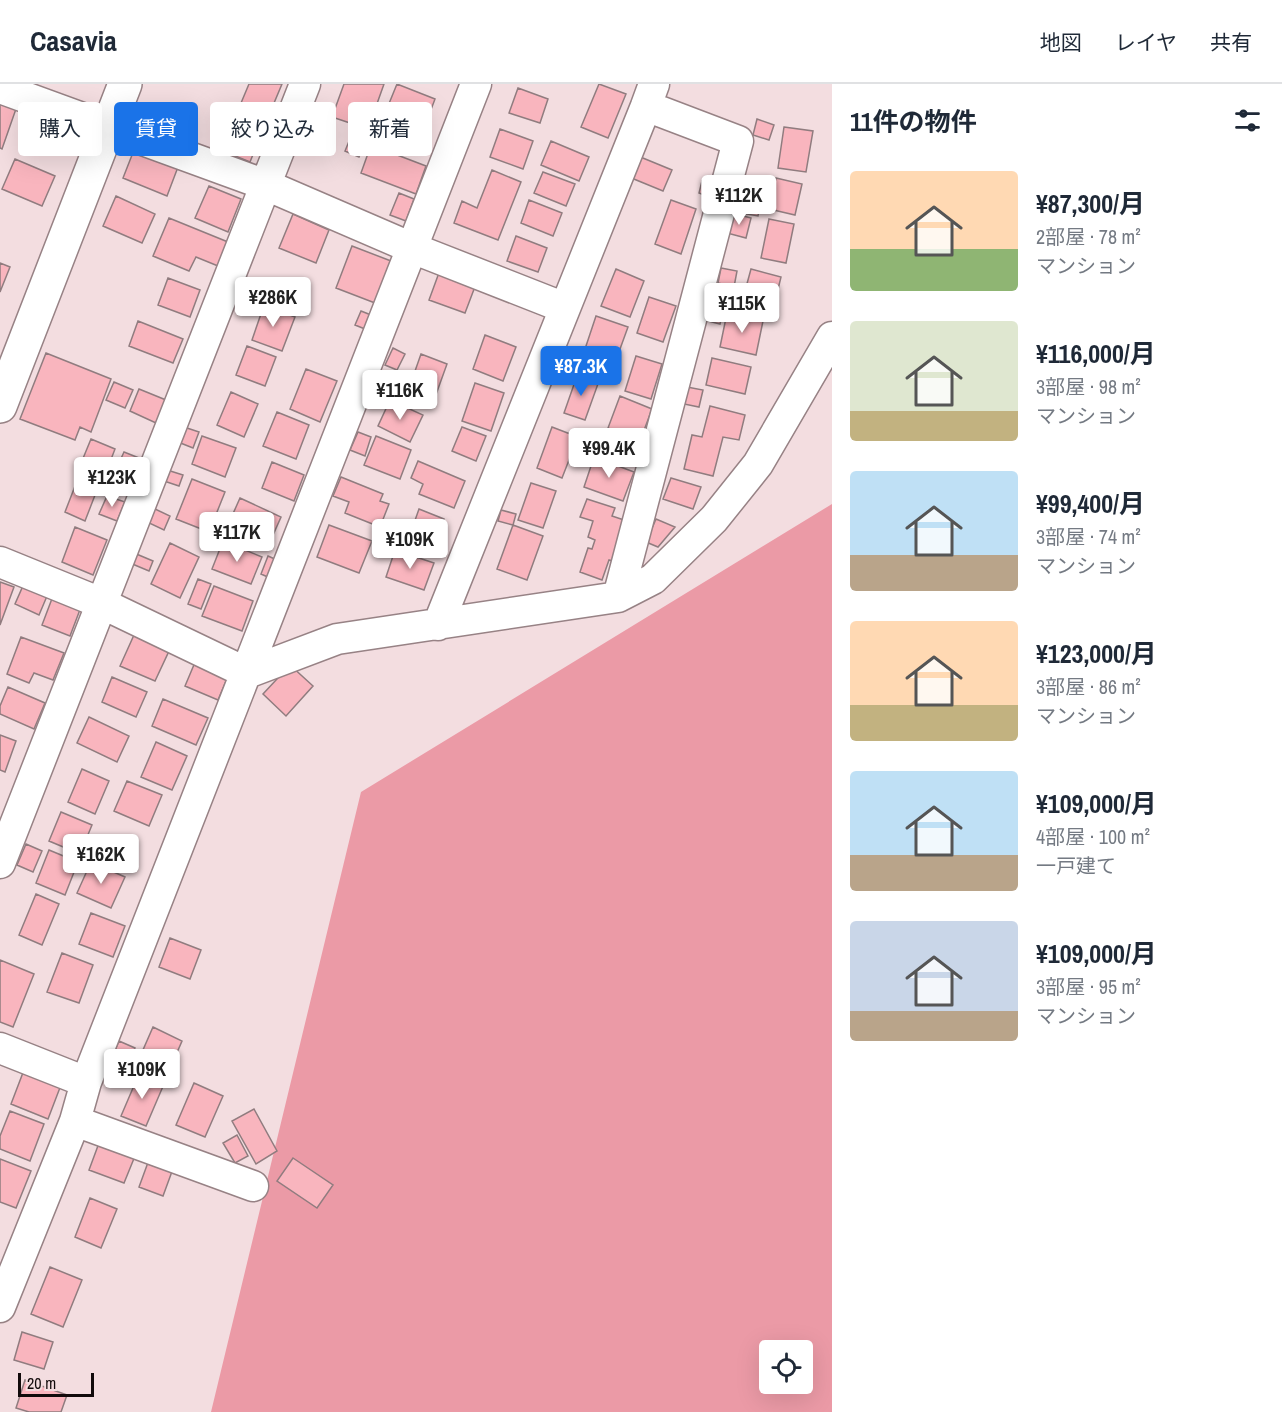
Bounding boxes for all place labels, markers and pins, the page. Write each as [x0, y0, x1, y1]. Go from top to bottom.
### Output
pin: ¥112K [697, 175, 781, 226]
pin: ¥286K [231, 277, 315, 328]
pin: ¥115K [700, 283, 784, 334]
pin: ¥87.3K [532, 346, 630, 397]
pin: ¥116K [358, 370, 442, 421]
pin: ¥99.4K [560, 428, 658, 479]
pin: ¥123K [70, 457, 154, 508]
pin: ¥117K [195, 512, 279, 563]
pin: ¥109K [368, 519, 452, 570]
pin: ¥162K [59, 834, 143, 885]
pin: ¥109K [100, 1049, 184, 1100]

